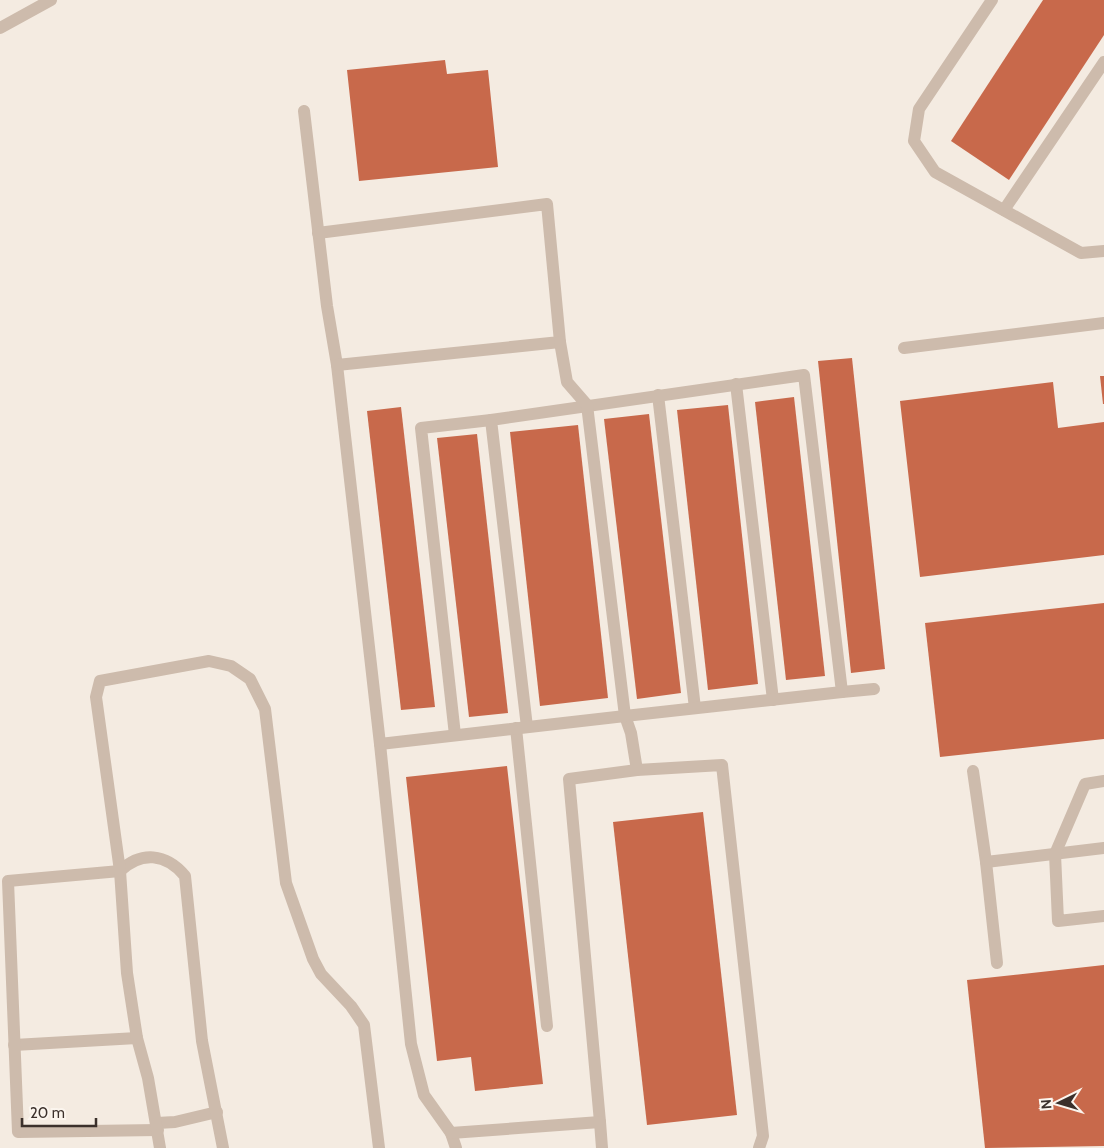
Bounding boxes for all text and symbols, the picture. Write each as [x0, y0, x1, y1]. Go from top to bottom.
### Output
north arrow [1034, 1078, 1084, 1128]
scale bar [22, 1096, 96, 1128]
text: N [1037, 1098, 1055, 1110]
text: 20 m [30, 1104, 65, 1122]

